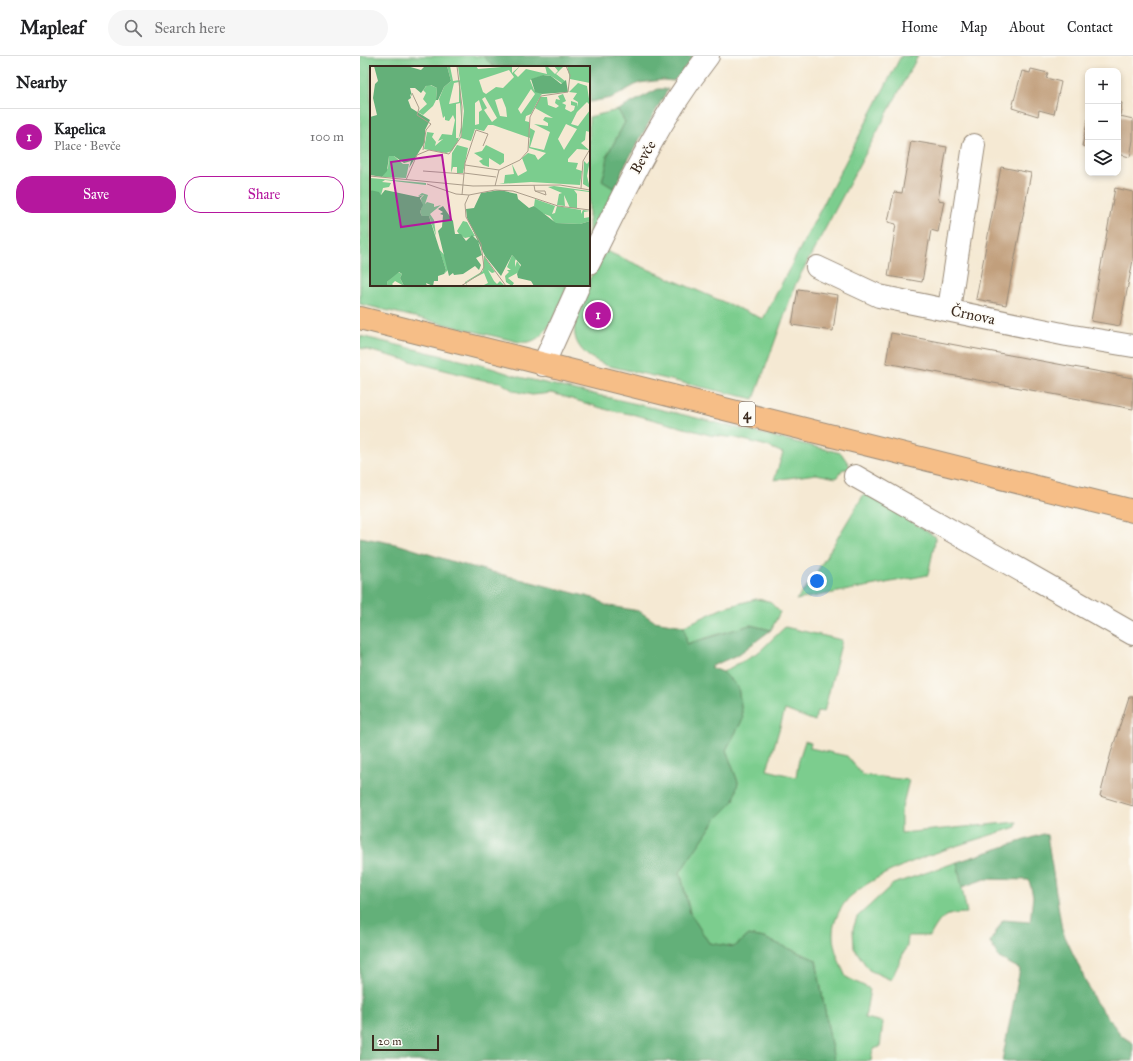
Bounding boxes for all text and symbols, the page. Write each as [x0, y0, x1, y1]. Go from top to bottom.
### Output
search box [108, 10, 388, 46]
text: Mapleaf [20, 16, 84, 39]
icon: search [122, 17, 144, 39]
text: Search here [154, 19, 225, 37]
text: Home [901, 19, 938, 36]
text: Map [960, 19, 987, 36]
text: About [1009, 19, 1045, 36]
text: Contact [1067, 19, 1113, 36]
inset map [370, 66, 590, 286]
map controls [1085, 68, 1121, 176]
button: + [1085, 68, 1121, 104]
text: Nearby [16, 72, 67, 93]
button: − [1085, 104, 1121, 140]
text: Kapelica [54, 120, 106, 138]
text: 1 [26, 129, 32, 145]
text: 100 m [310, 129, 344, 145]
street label: Bevče [626, 137, 660, 177]
text: Place · Bevče [54, 138, 121, 154]
button: layers [1085, 140, 1121, 176]
button: Save [16, 176, 176, 213]
button: Share [184, 176, 344, 213]
pin: 1 [585, 300, 611, 330]
street label: Črnova [949, 301, 998, 329]
road number: 4 [739, 402, 755, 426]
your location [807, 571, 827, 591]
scale bar [372, 1033, 439, 1052]
text: 20 m [378, 1035, 401, 1048]

